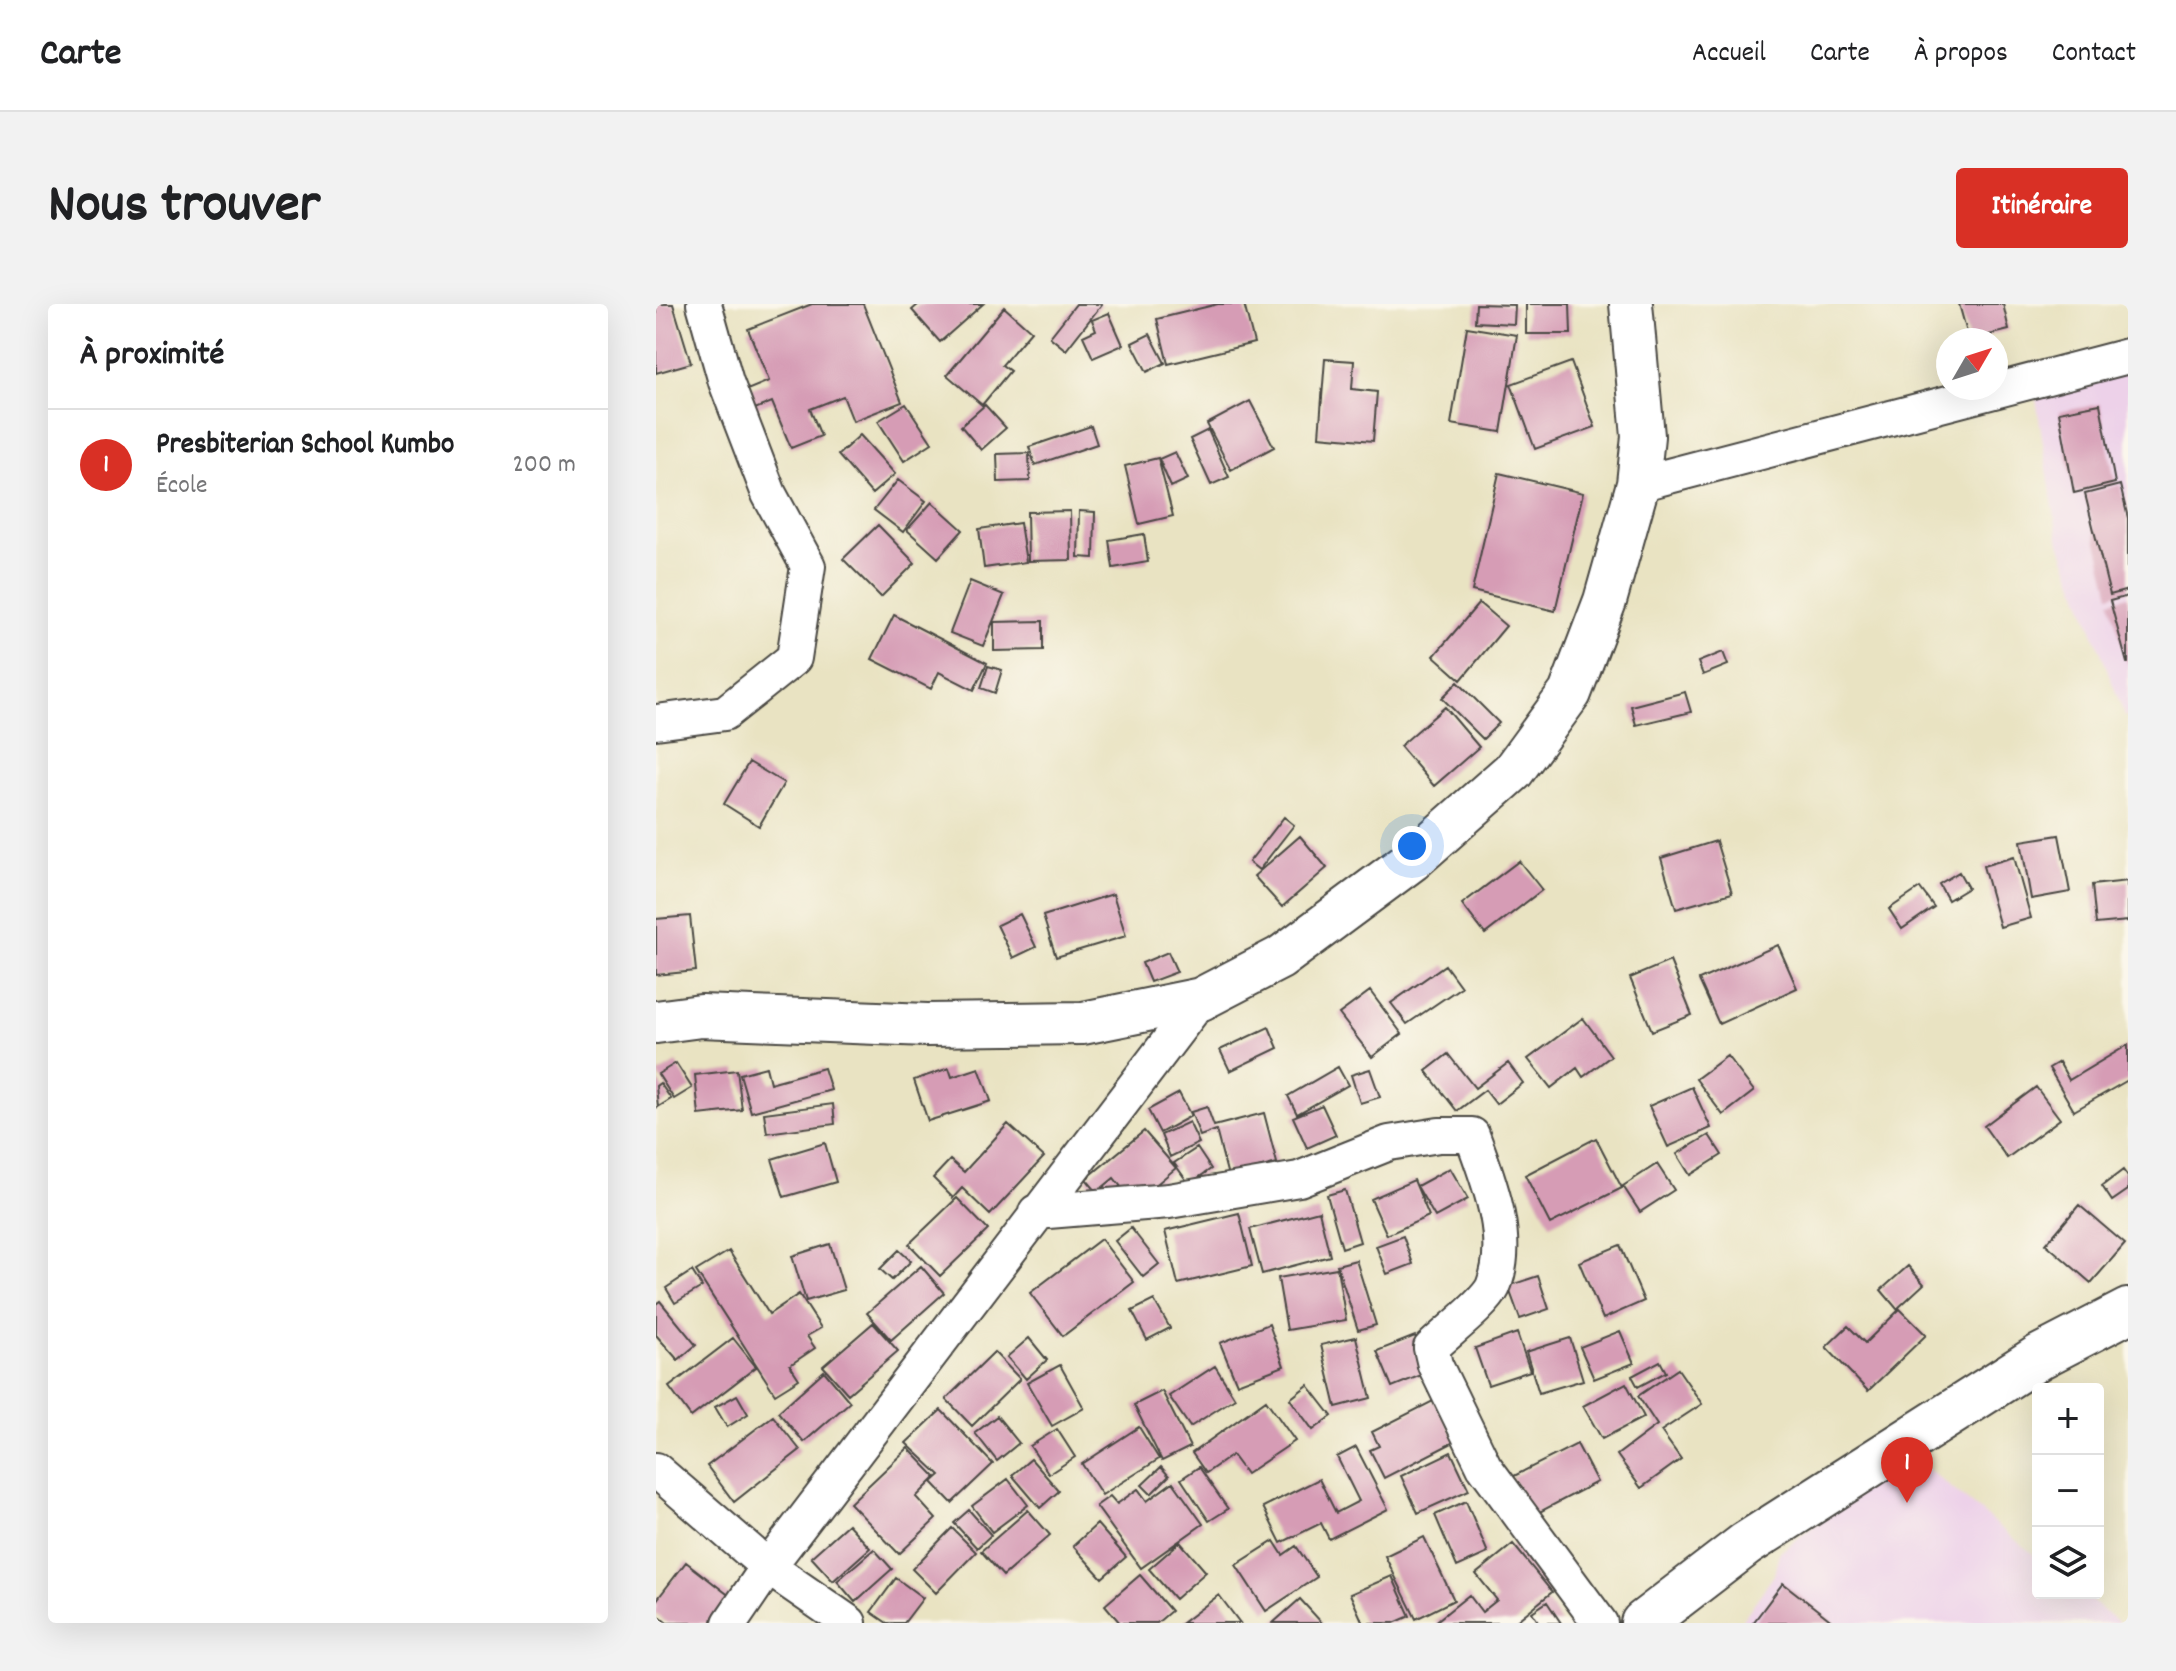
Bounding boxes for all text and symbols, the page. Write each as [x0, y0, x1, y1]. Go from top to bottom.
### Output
text: Carte [40, 28, 121, 83]
text: Accueil [1692, 35, 1766, 75]
text: Carte [1810, 35, 1870, 75]
text: À propos [1914, 35, 2008, 75]
text: Contact [2052, 35, 2136, 75]
text: Nous trouver [48, 168, 320, 248]
button: Itinéraire [1956, 168, 2128, 248]
north arrow [1936, 328, 2008, 400]
text: À proximité [80, 332, 224, 381]
text: Presbiterian School Kumbo [156, 425, 454, 468]
text: 1 [103, 447, 109, 484]
text: 200 m [512, 447, 576, 484]
text: École [156, 468, 207, 505]
your location [1392, 826, 1432, 866]
map controls [2032, 1383, 2104, 1599]
button: + [2032, 1383, 2104, 1455]
pin: 1 [1881, 1437, 1933, 1503]
button: − [2032, 1455, 2104, 1527]
button: layers [2032, 1527, 2104, 1599]

